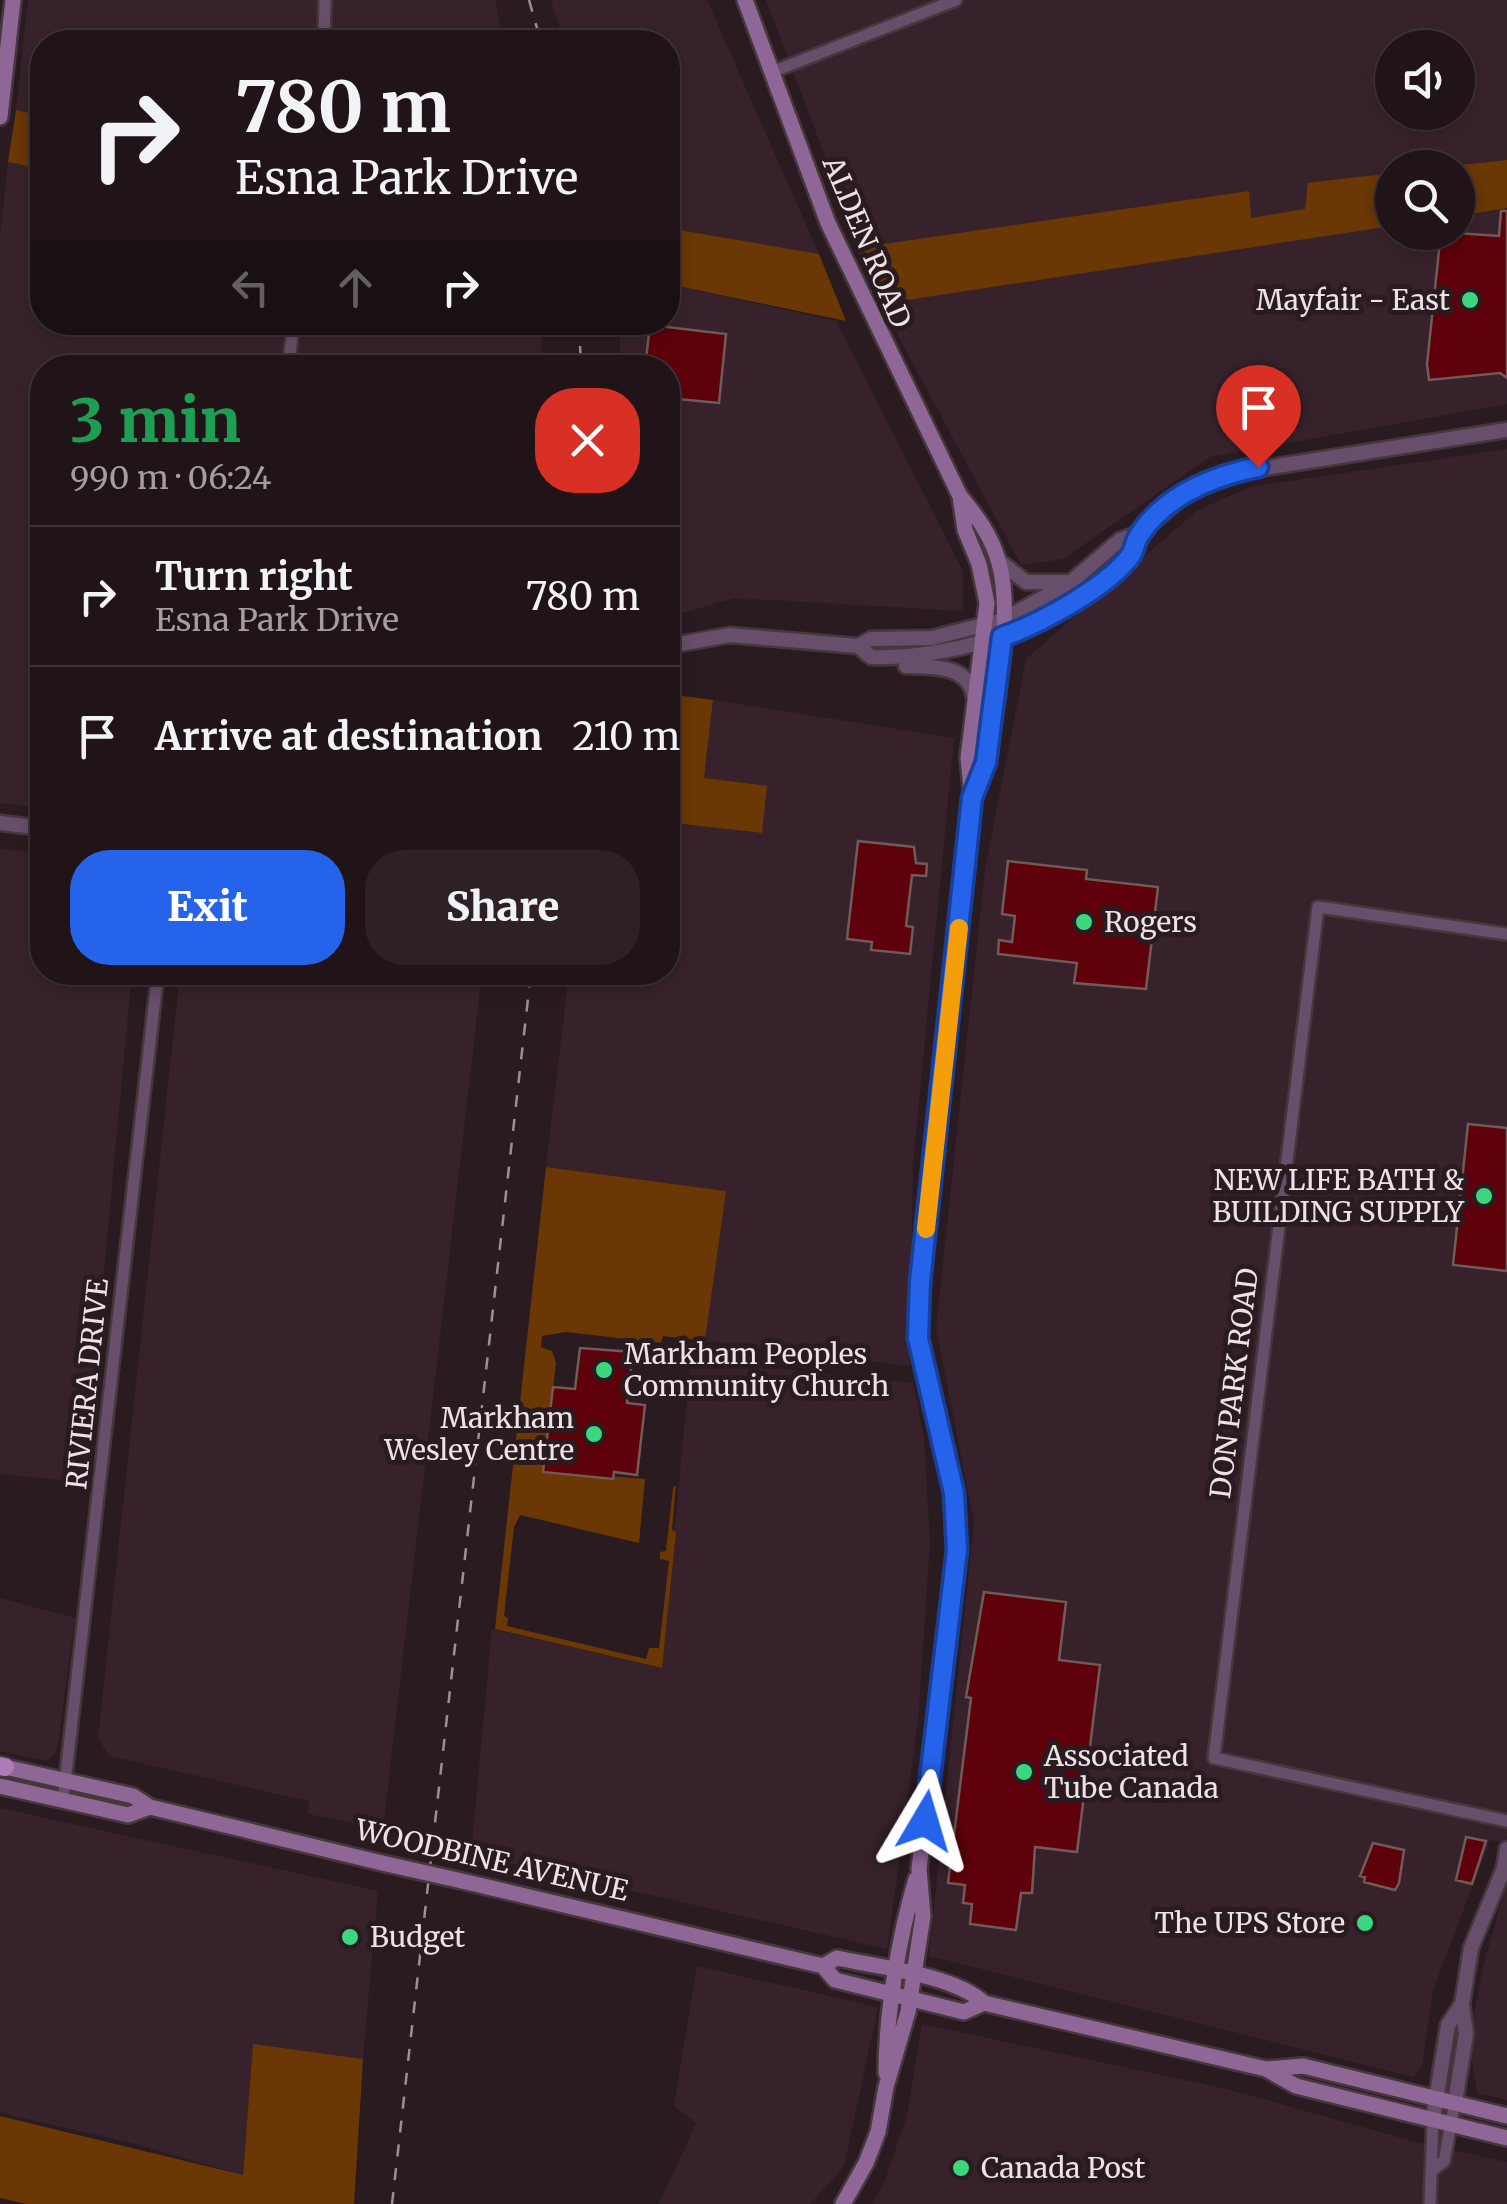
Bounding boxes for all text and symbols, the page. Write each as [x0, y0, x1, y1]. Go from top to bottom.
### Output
map controls [1375, 30, 1475, 250]
button: sound [1375, 30, 1475, 130]
text: 780 m [235, 63, 451, 151]
icon: right [70, 70, 200, 200]
text: Esna Park Drive [235, 150, 578, 206]
street label: ALDEN ROAD [814, 150, 919, 333]
button: search [1375, 150, 1475, 250]
icon: left [223, 260, 278, 315]
icon: ahead [328, 260, 383, 315]
icon: right [433, 260, 488, 315]
place label: Mayfair - East [1256, 282, 1450, 318]
marker: Mayfair - East [1459, 289, 1481, 311]
pin [1216, 365, 1301, 468]
icon: arrive [1231, 380, 1286, 435]
text: 3 min [70, 383, 241, 458]
button: close [535, 388, 640, 493]
text: 990 m · 06:24 [70, 458, 272, 498]
text: Turn right [155, 553, 353, 600]
icon: right [70, 569, 125, 624]
text: 780 m [526, 573, 640, 620]
text: Esna Park Drive [155, 600, 399, 640]
icon: arrive [70, 709, 125, 764]
text: Arrive at destination [155, 713, 542, 760]
text: 210 m [572, 713, 680, 760]
button: Exit [70, 850, 345, 965]
button: Share [365, 850, 640, 965]
place label: Rogers [1104, 904, 1197, 940]
marker: Rogers [1073, 911, 1095, 933]
place label: NEW LIFE BATH & BUILDING SUPPLY [1212, 1162, 1465, 1230]
marker: NEW LIFE BATH & BUILDING SUPPLY [1473, 1185, 1495, 1207]
street label: DON PARK ROAD [1202, 1266, 1266, 1500]
street label: RIVIERA DRIVE [58, 1277, 116, 1491]
place label: Markham Peoples Community Church [624, 1336, 889, 1404]
marker: Markham Peoples Community Church [593, 1359, 615, 1381]
place label: Markham Wesley Centre [384, 1400, 574, 1468]
marker: Markham Wesley Centre [583, 1423, 605, 1445]
place label: Associated Tube Canada [1043, 1738, 1219, 1806]
marker: Associated Tube Canada [1013, 1761, 1035, 1783]
position arrow [873, 1769, 977, 1873]
street label: WOODBINE AVENUE [351, 1811, 632, 1909]
place label: The UPS Store [1154, 1905, 1345, 1941]
marker: The UPS Store [1354, 1912, 1376, 1934]
place label: Budget [370, 1919, 465, 1955]
marker: Budget [339, 1926, 361, 1948]
place label: Canada Post [981, 2150, 1146, 2186]
marker: Canada Post [950, 2157, 972, 2179]

